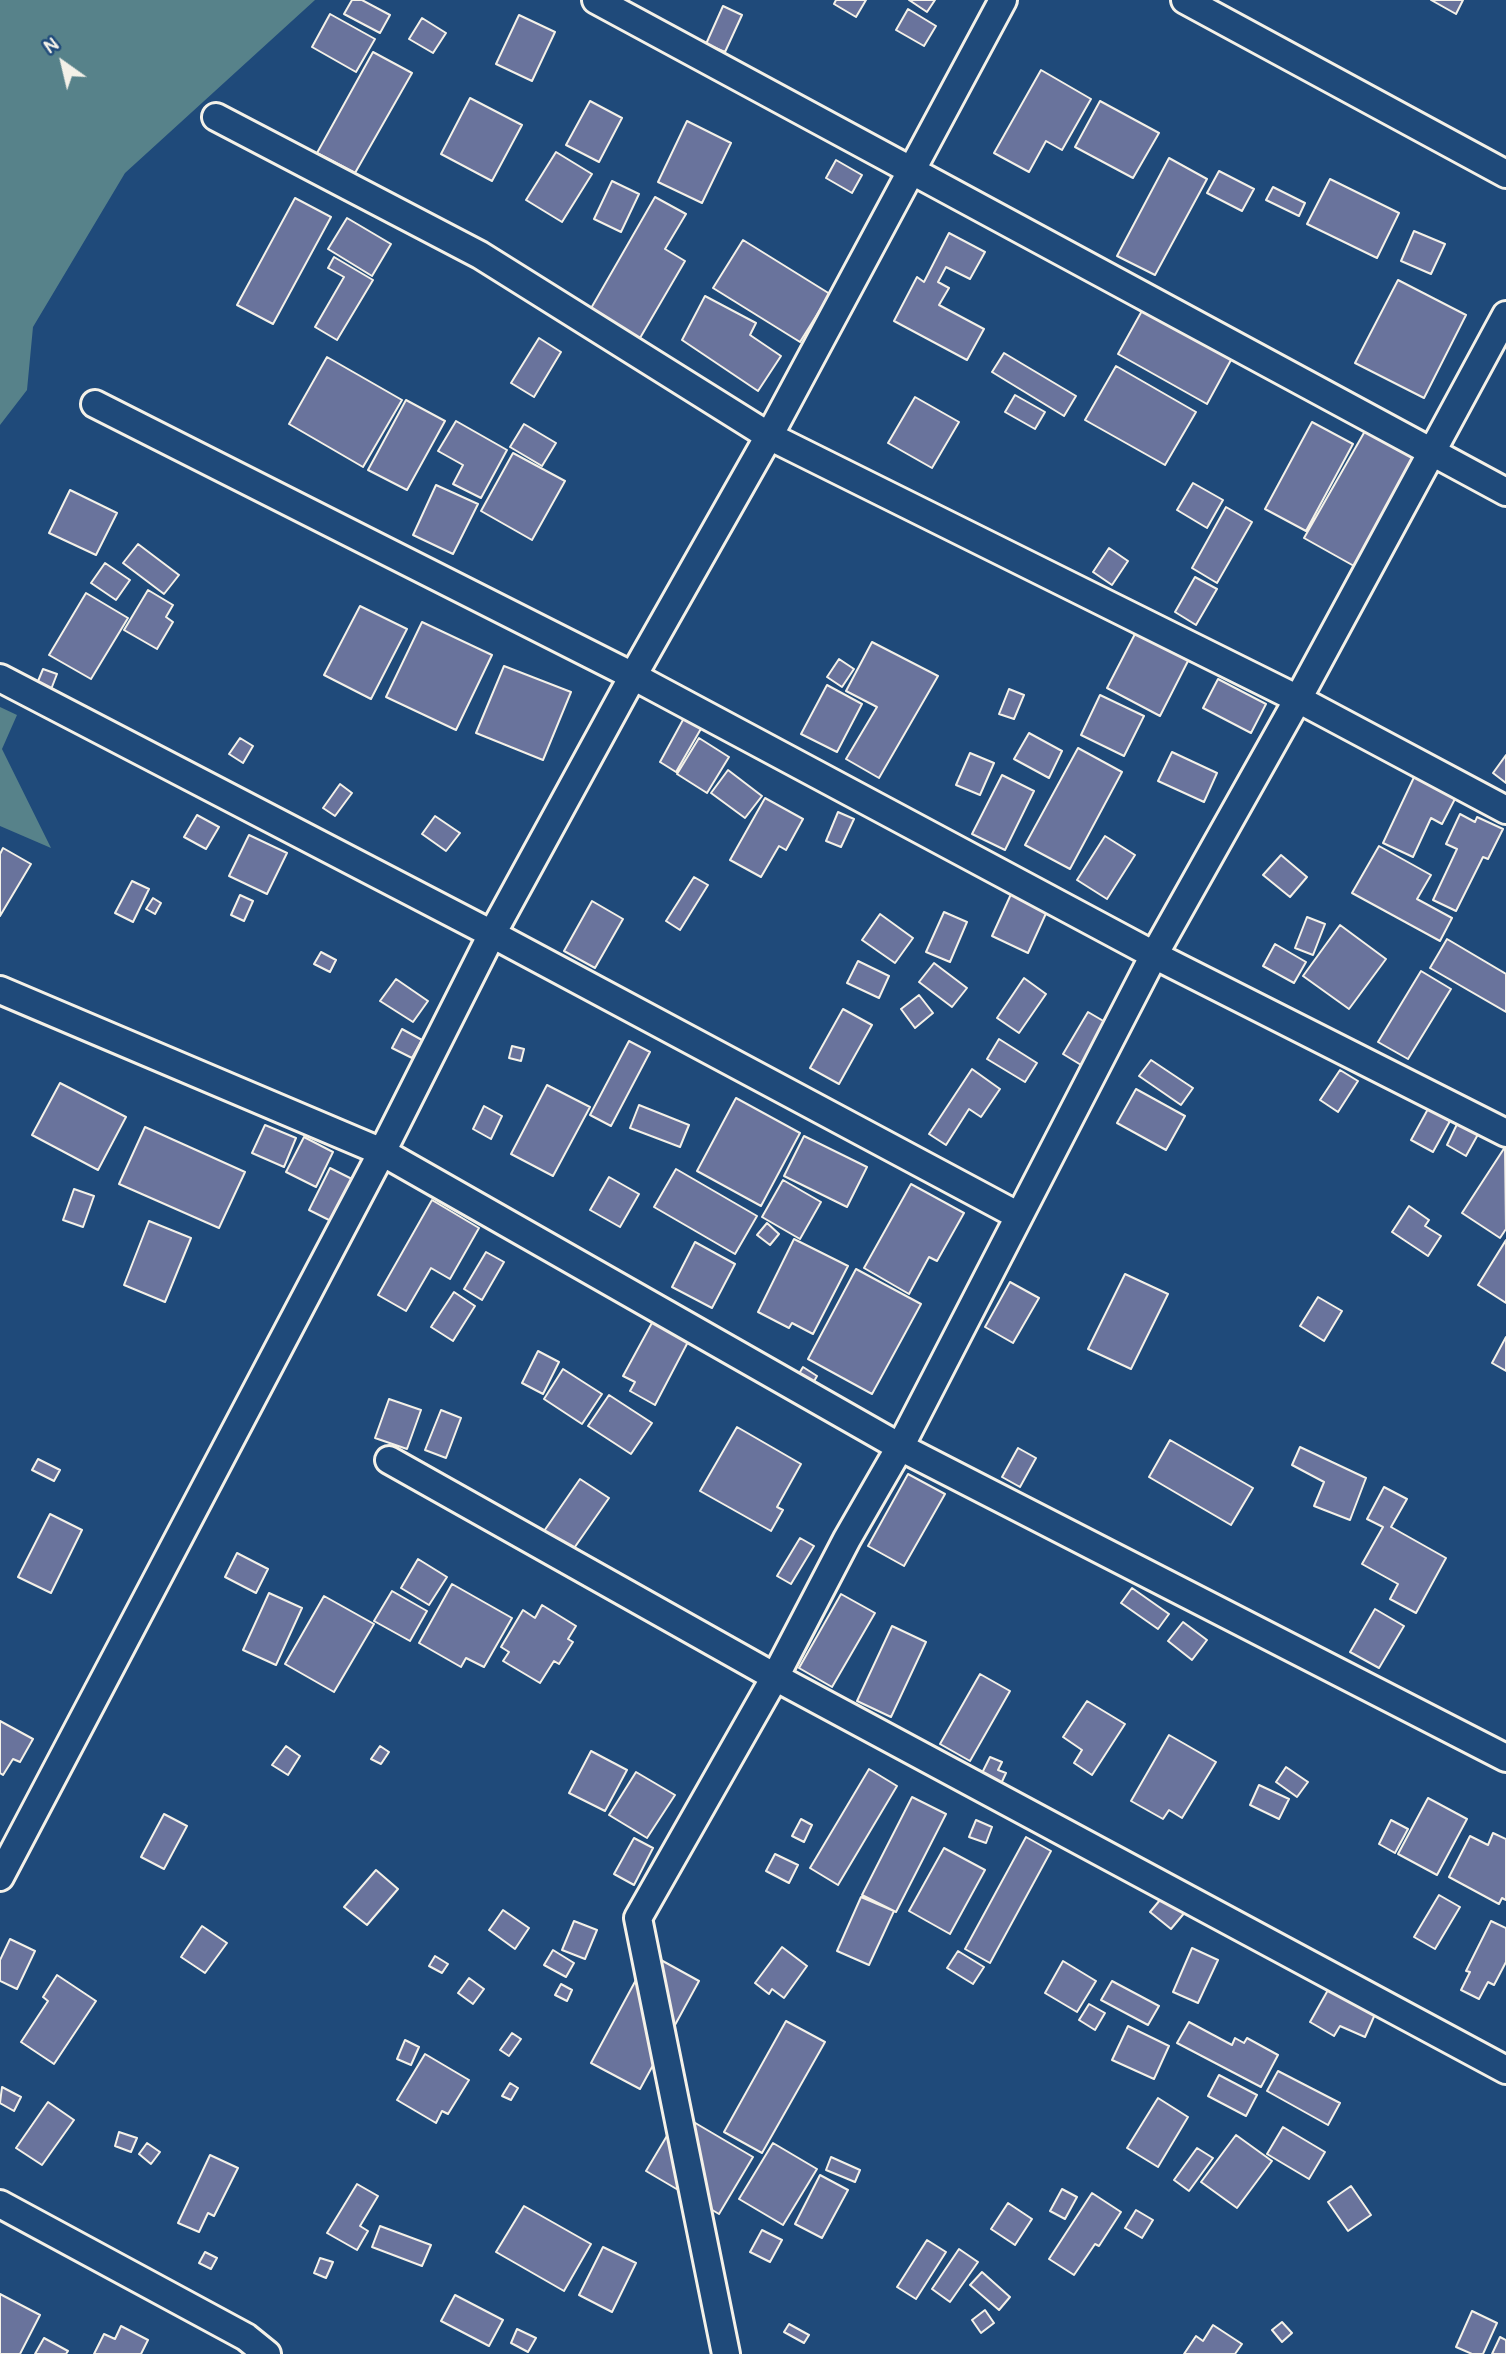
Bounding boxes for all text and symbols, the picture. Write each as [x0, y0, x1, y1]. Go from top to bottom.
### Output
north arrow [28, 28, 98, 98]
text: N [39, 32, 63, 59]

